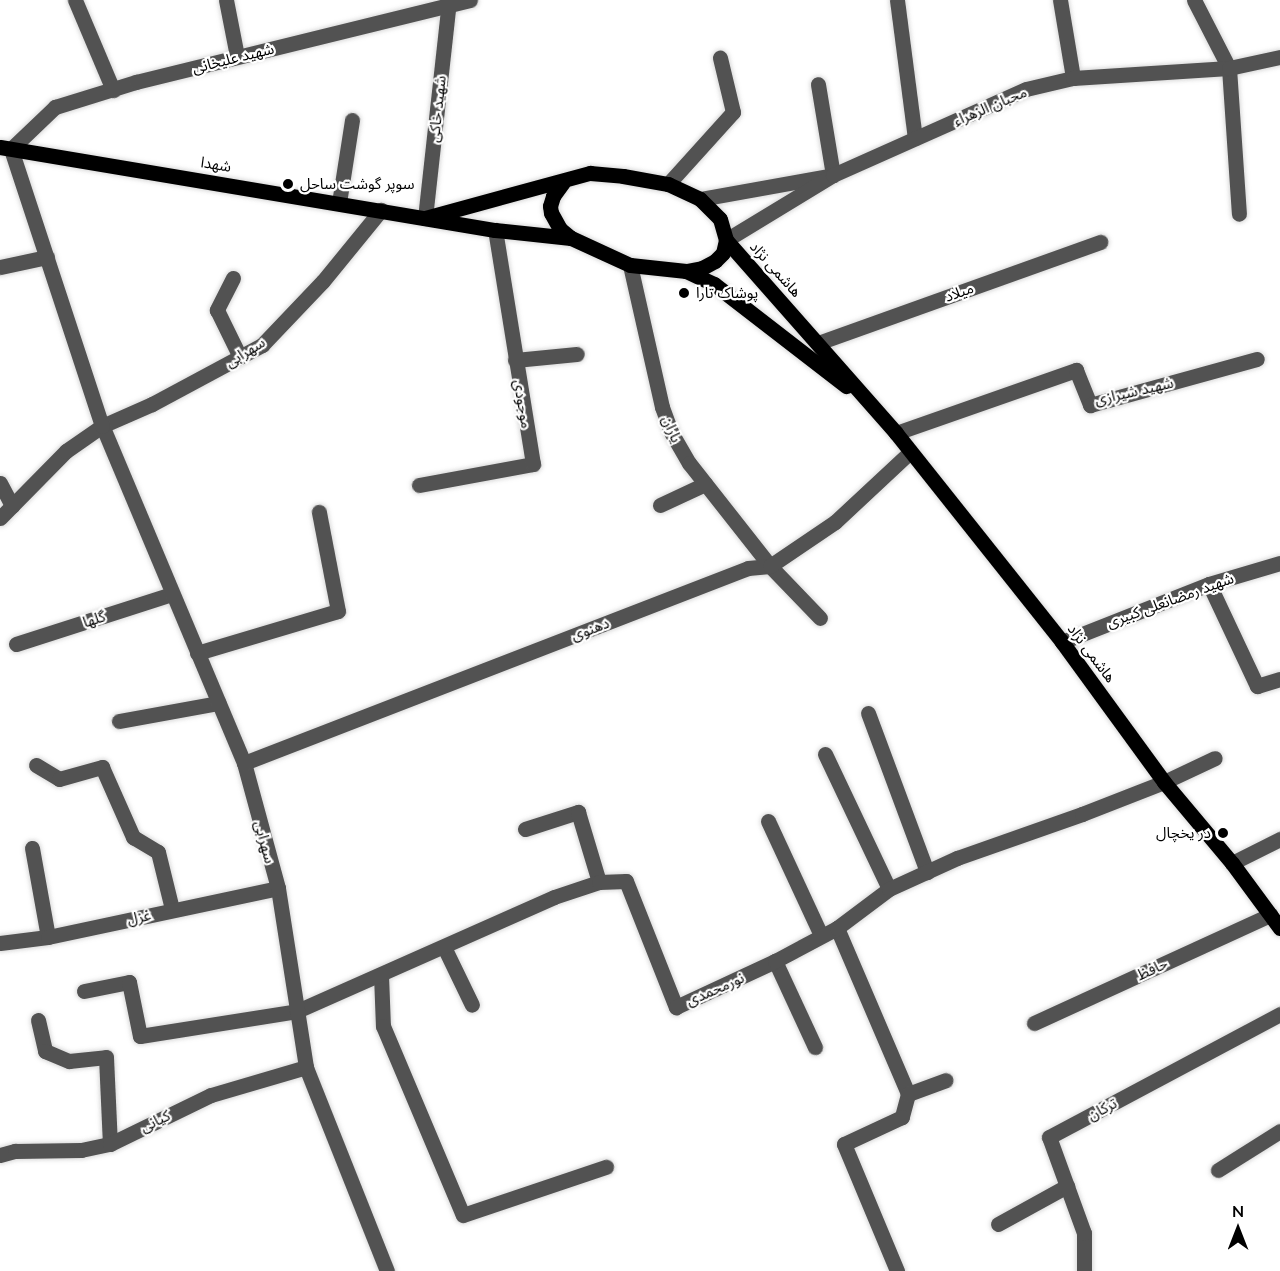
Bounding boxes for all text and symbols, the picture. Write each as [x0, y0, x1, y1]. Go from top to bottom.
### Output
street label: شهید علیخانی [190, 39, 276, 77]
street label: شهید خاکی [425, 75, 449, 143]
street label: محبان الزهراء [951, 83, 1029, 129]
street label: شهدا [199, 153, 233, 175]
place label: سوپر گوشت ساحل [300, 175, 414, 193]
marker: سوپر گوشت ساحل [281, 177, 295, 191]
street label: هاشمی نژاد [746, 237, 806, 301]
street label: میلاد [942, 278, 976, 306]
place label: پوشاک تارا [696, 284, 758, 302]
marker: پوشاک تارا [677, 286, 691, 300]
street label: سهرابی [222, 333, 268, 371]
street label: شهید شیرازی [1093, 373, 1175, 409]
street label: موجودی [510, 378, 536, 430]
street label: یاران [658, 413, 686, 445]
street label: شهید رمضانعلی کبیری [1104, 569, 1236, 631]
street label: گلها [80, 607, 108, 631]
street label: دهنوی [568, 614, 612, 644]
street label: هاشمی نژاد [1064, 620, 1120, 686]
street label: سهرابی [251, 819, 279, 865]
place label: در یخچال [1156, 824, 1211, 842]
marker: در یخچال [1216, 826, 1230, 840]
street label: غزل [125, 906, 153, 928]
street label: حافظ [1134, 954, 1170, 984]
street label: نورمحمدی [683, 968, 747, 1010]
street label: ترکان [1084, 1094, 1120, 1124]
street label: کیانی [137, 1106, 173, 1136]
north arrow [1208, 1199, 1268, 1259]
text: N [1232, 1201, 1244, 1221]

